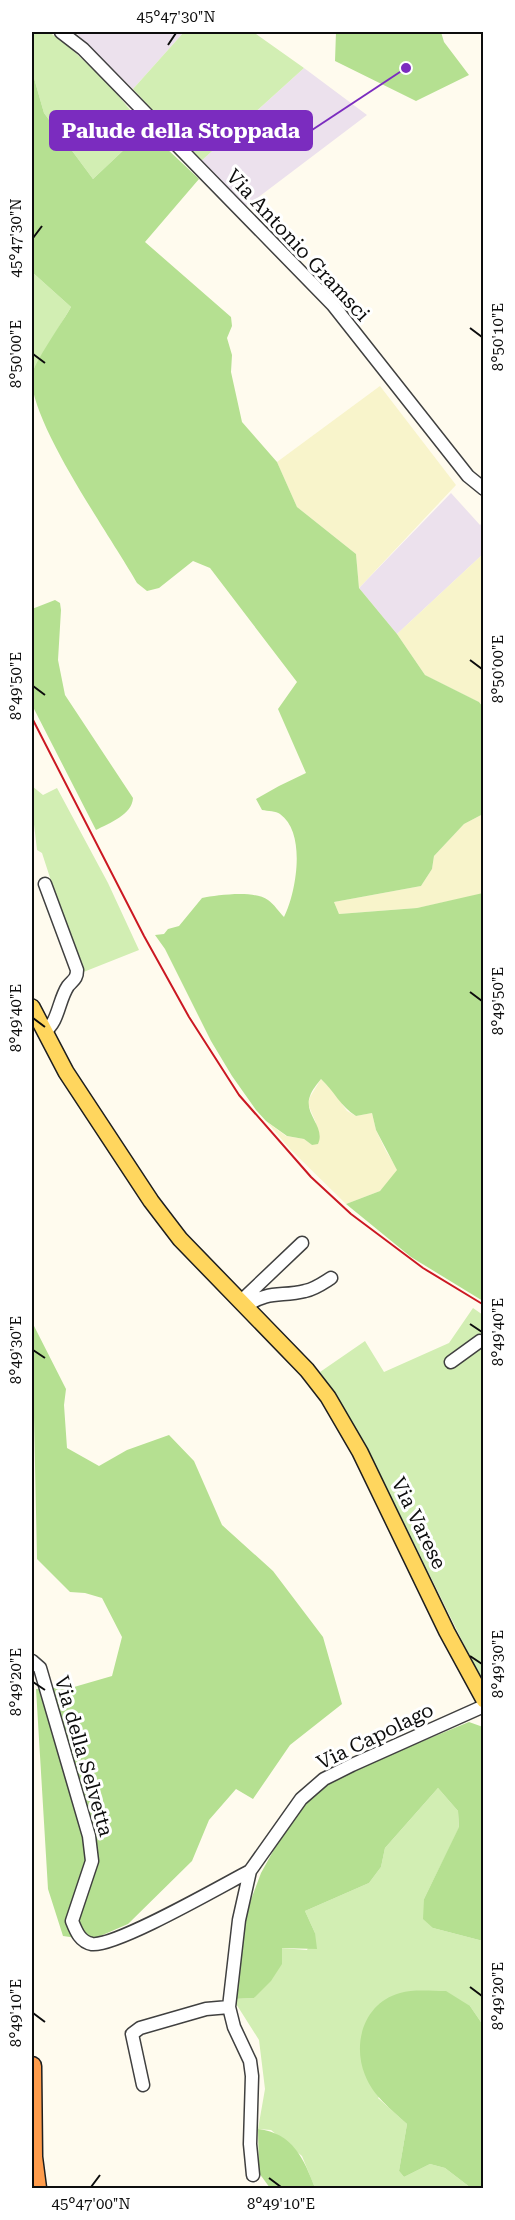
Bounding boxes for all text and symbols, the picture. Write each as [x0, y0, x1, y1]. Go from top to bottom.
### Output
text: 45°47'30"N [136, 8, 216, 26]
callout: Palude della Stoppada [50, 111, 312, 150]
text: Palude della Stoppada [62, 119, 301, 143]
street label: Via Antonio Gramsci [221, 164, 375, 326]
text: 45°47'30"N [7, 198, 25, 278]
text: 8°50'10"E [489, 303, 507, 371]
text: 8°50'00"E [7, 320, 25, 388]
text: 8°50'00"E [489, 635, 507, 703]
text: 8°49'50"E [7, 652, 25, 720]
text: 8°49'50"E [489, 967, 507, 1035]
text: 8°49'40"E [7, 984, 25, 1052]
text: 8°49'40"E [489, 1298, 507, 1366]
text: 8°49'30"E [7, 1316, 25, 1384]
street label: Via Varese [386, 1473, 452, 1573]
text: 8°49'30"E [489, 1630, 507, 1698]
text: 8°49'20"E [7, 1648, 25, 1716]
street label: Via della Selvetta [50, 1673, 118, 1839]
street label: Via Capolago [313, 1697, 437, 1775]
text: 8°49'20"E [489, 1962, 507, 2030]
text: 8°49'10"E [7, 1979, 25, 2047]
text: 45°47'00"N [51, 2195, 131, 2213]
text: 8°49'10"E [247, 2195, 315, 2213]

